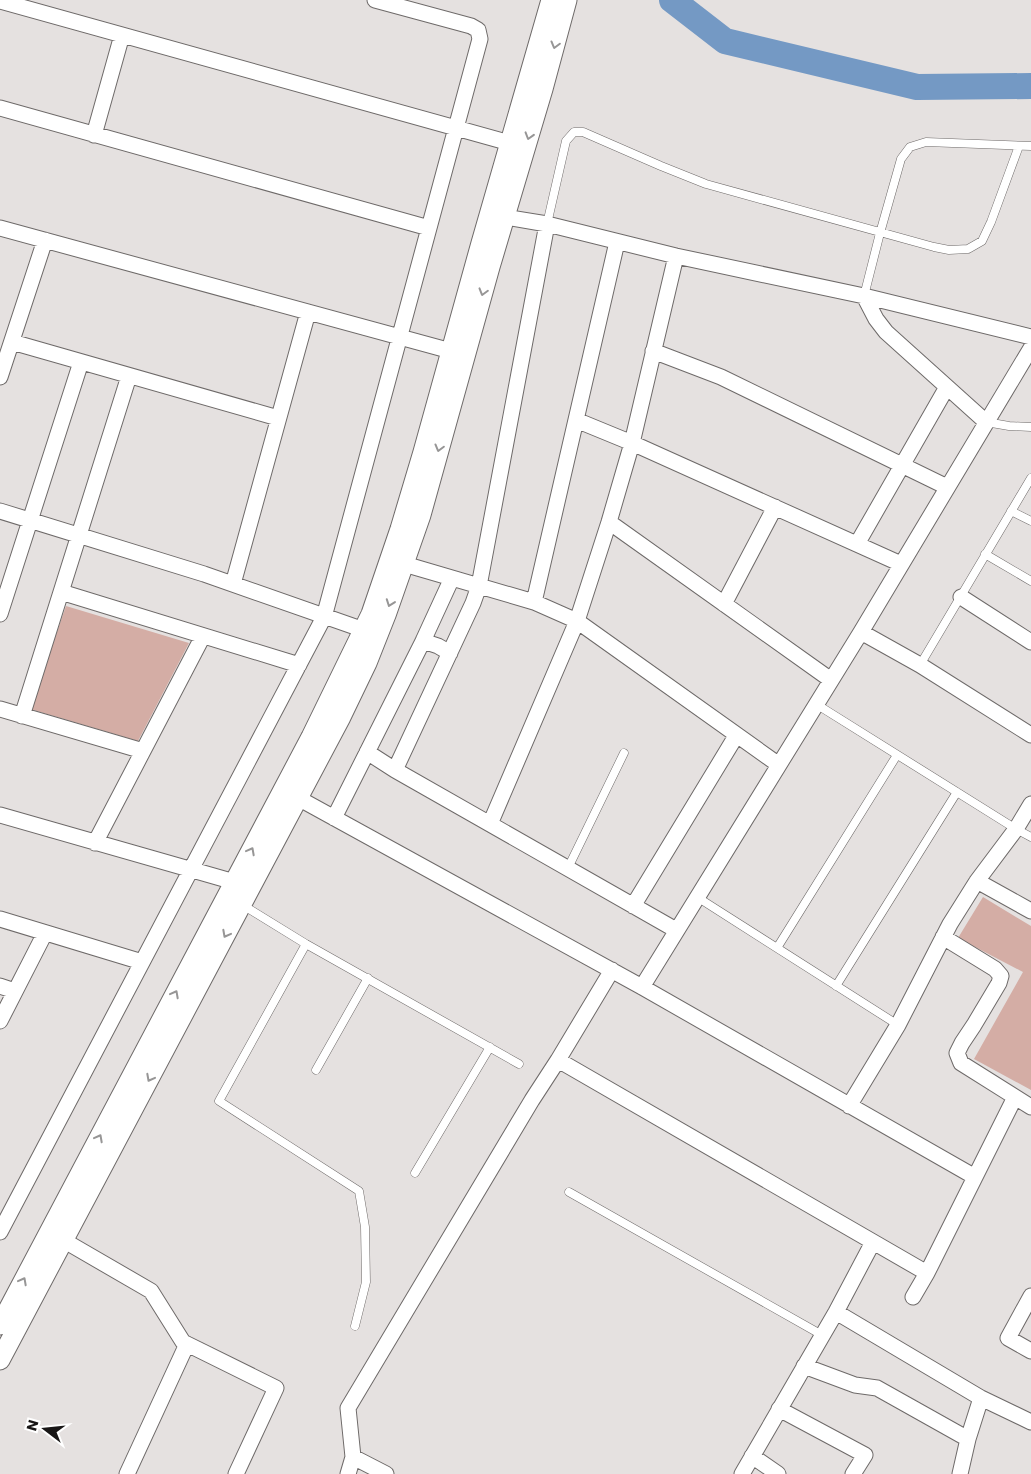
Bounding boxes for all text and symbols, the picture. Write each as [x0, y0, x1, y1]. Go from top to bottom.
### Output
one-way arrow [550, 40, 561, 49]
one-way arrow [525, 131, 535, 140]
one-way arrow [479, 287, 489, 296]
one-way arrow [434, 444, 445, 453]
one-way arrow [386, 599, 396, 607]
one-way arrow [245, 847, 255, 856]
one-way arrow [222, 929, 232, 938]
one-way arrow [169, 990, 179, 999]
one-way arrow [146, 1072, 156, 1081]
one-way arrow [93, 1134, 103, 1143]
one-way arrow [17, 1278, 27, 1287]
north arrow [20, 1404, 70, 1454]
text: N [21, 1418, 44, 1433]

